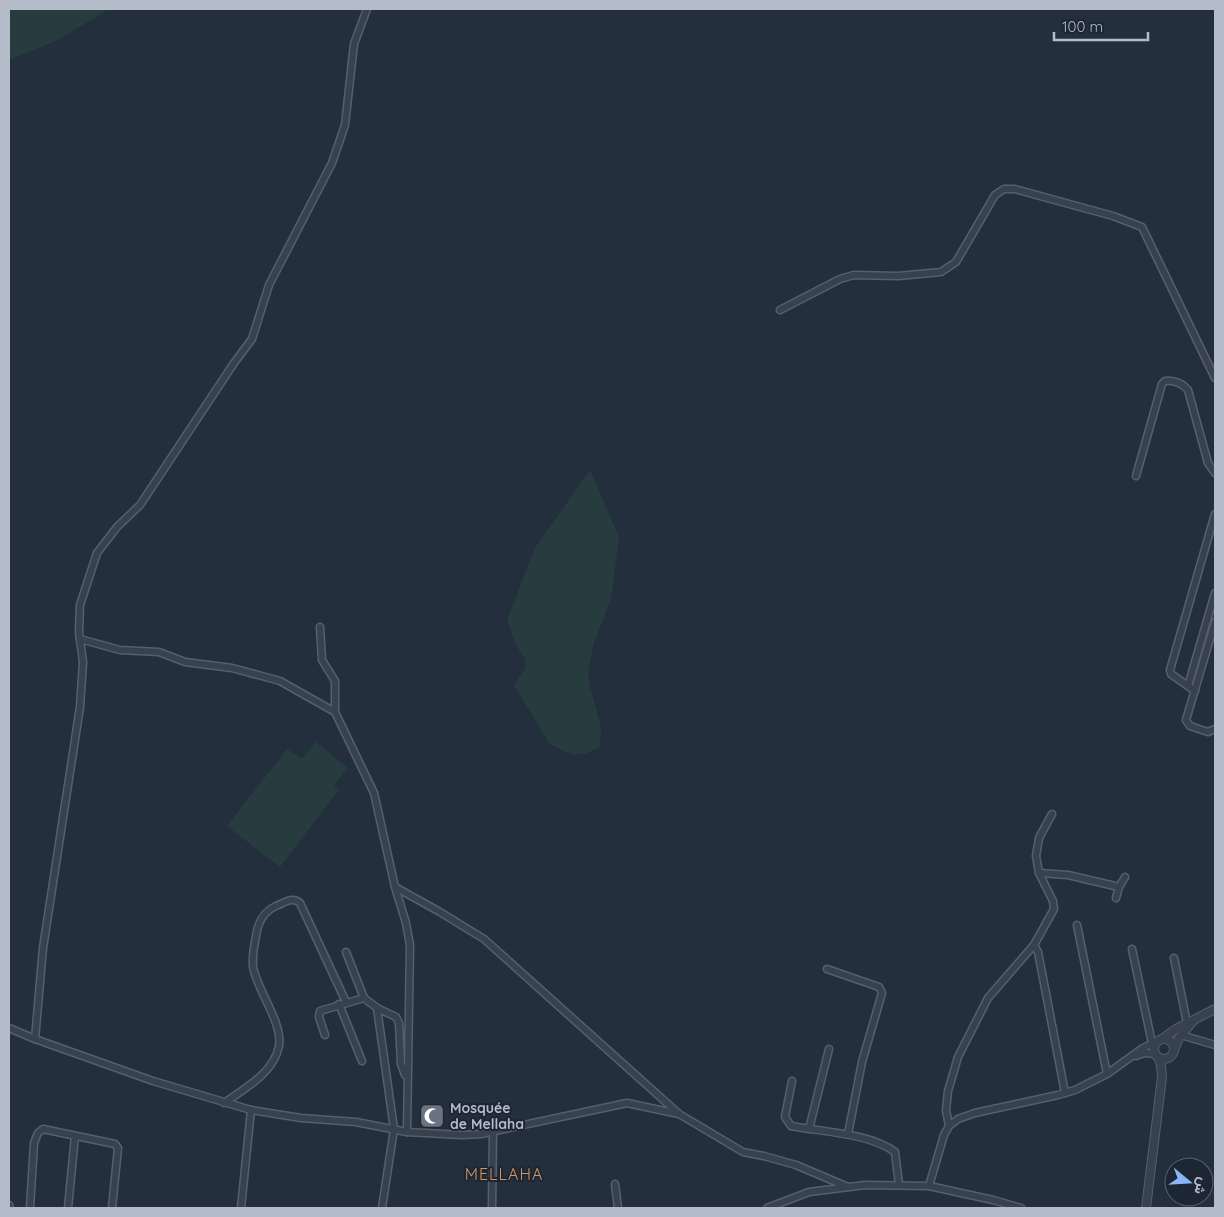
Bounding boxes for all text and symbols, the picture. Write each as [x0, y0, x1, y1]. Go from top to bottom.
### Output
scale bar [1054, 10, 1148, 42]
text: 100 m [1062, 17, 1103, 36]
place label: Mosquée de Mellaha [450, 1099, 524, 1133]
mosque icon: Mosquée de Mellaha [419, 1103, 445, 1129]
north arrow [1164, 1157, 1214, 1207]
district label: MELLAHA [465, 1164, 543, 1184]
text: ش [1190, 1175, 1213, 1197]

